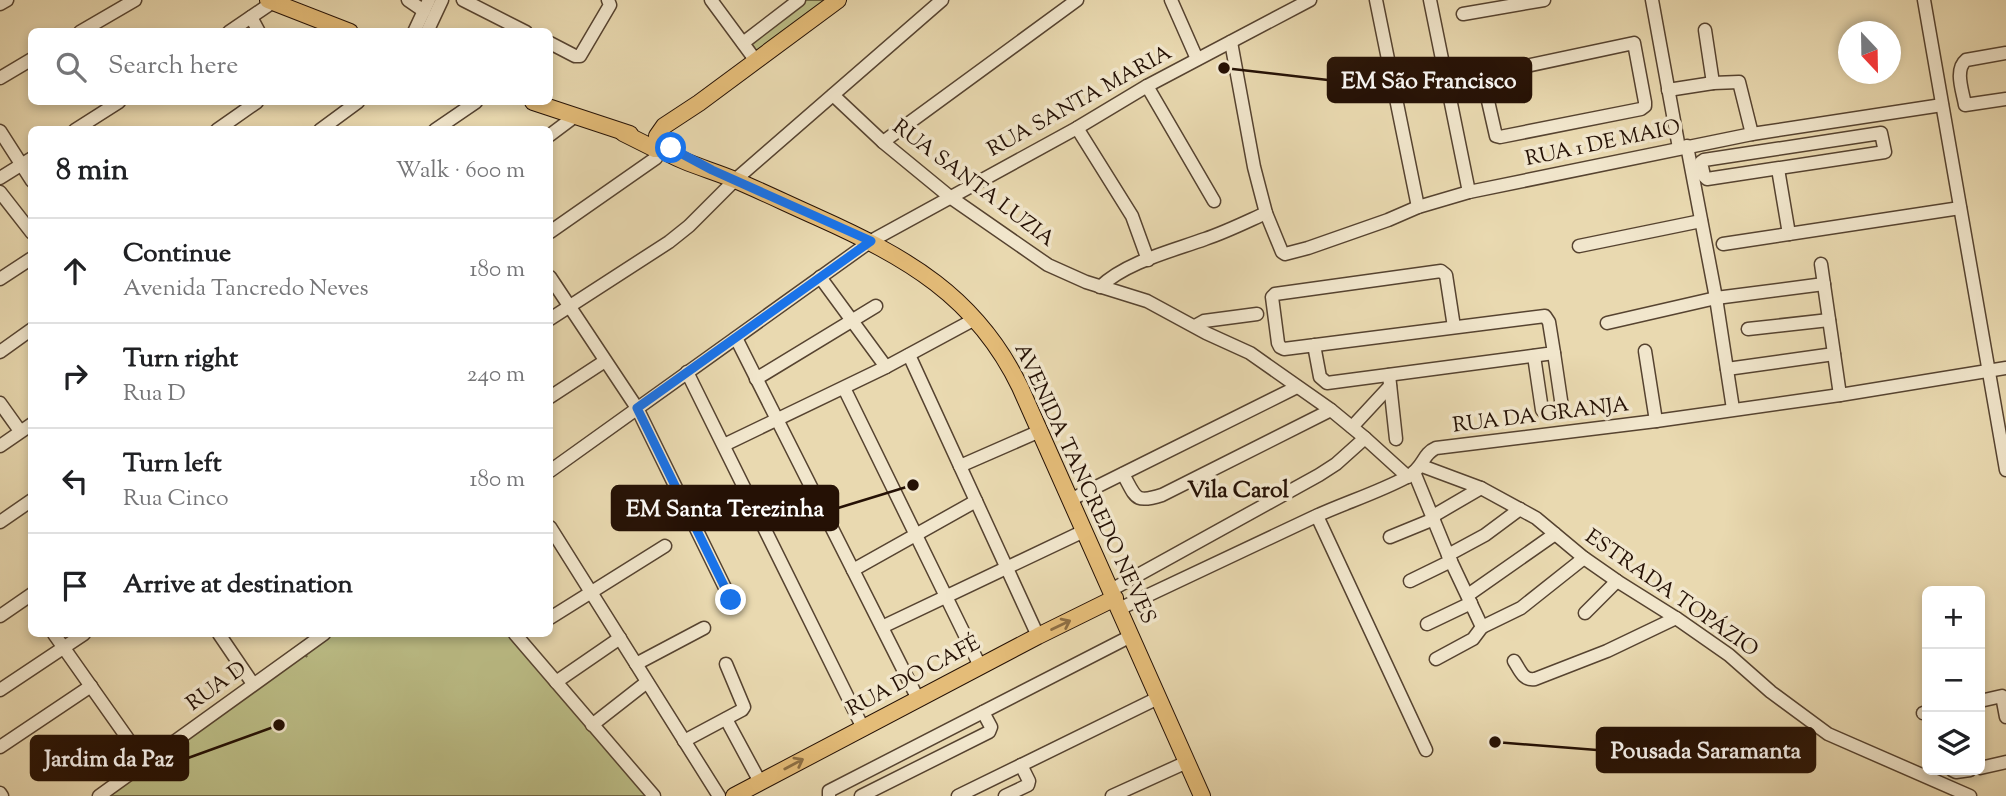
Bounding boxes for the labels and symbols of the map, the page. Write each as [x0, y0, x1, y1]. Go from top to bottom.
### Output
north arrow [1838, 21, 1901, 84]
street label: RUA SANTA MARIA [982, 39, 1178, 165]
callout: EM São Francisco [1328, 58, 1531, 102]
text: EM São Francisco [1341, 66, 1517, 99]
street label: RUA SANTA LUZIA [886, 113, 1060, 255]
street label: RUA 1 DE MAIO [1523, 113, 1683, 175]
route start [655, 132, 686, 163]
street label: AVENIDA TANCREDO NEVES [1006, 339, 1162, 629]
street label: RUA DA GRANJA [1451, 390, 1631, 442]
district label: Vila Carol [1187, 475, 1289, 508]
callout: EM Santa Terezinha [612, 486, 838, 530]
text: EM Santa Terezinha [626, 494, 824, 527]
street label: ESTRADA TOPÁZIO [1578, 523, 1764, 665]
route end [715, 584, 746, 615]
one-way arrow [1050, 617, 1071, 631]
street label: RUA DO CAFÉ [842, 629, 987, 725]
street label: RUA D [181, 655, 253, 719]
callout: Pousada Saramanta [1597, 728, 1815, 772]
callout: Jardim da Paz [31, 736, 188, 780]
text: Pousada Saramanta [1611, 736, 1802, 769]
text: Jardim da Paz [42, 744, 174, 777]
one-way arrow [783, 757, 804, 770]

